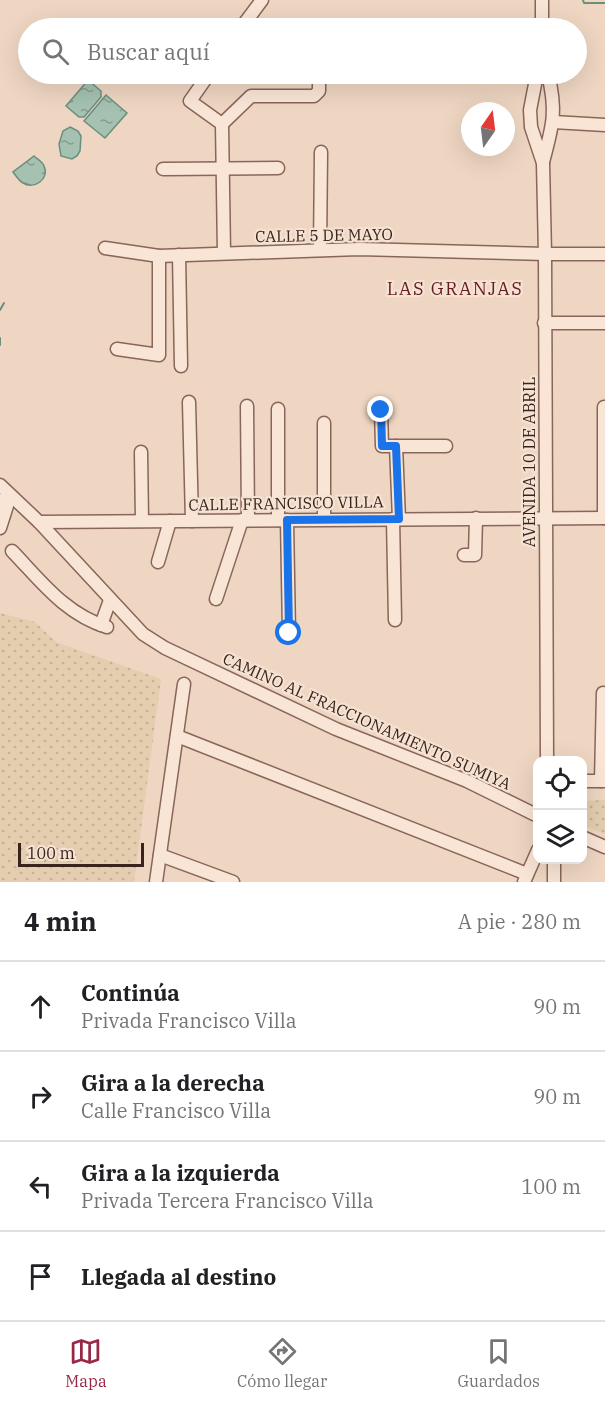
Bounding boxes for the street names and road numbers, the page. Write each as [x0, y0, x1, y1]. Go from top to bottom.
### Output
street label: CALLE 5 DE MAYO [255, 224, 393, 246]
street label: AVENIDA 10 DE ABRIL [519, 377, 539, 547]
street label: CALLE FRANCISCO VILLA [188, 491, 384, 515]
street label: CAMINO AL FRACCIONAMIENTO SUMIYA [220, 648, 514, 794]

